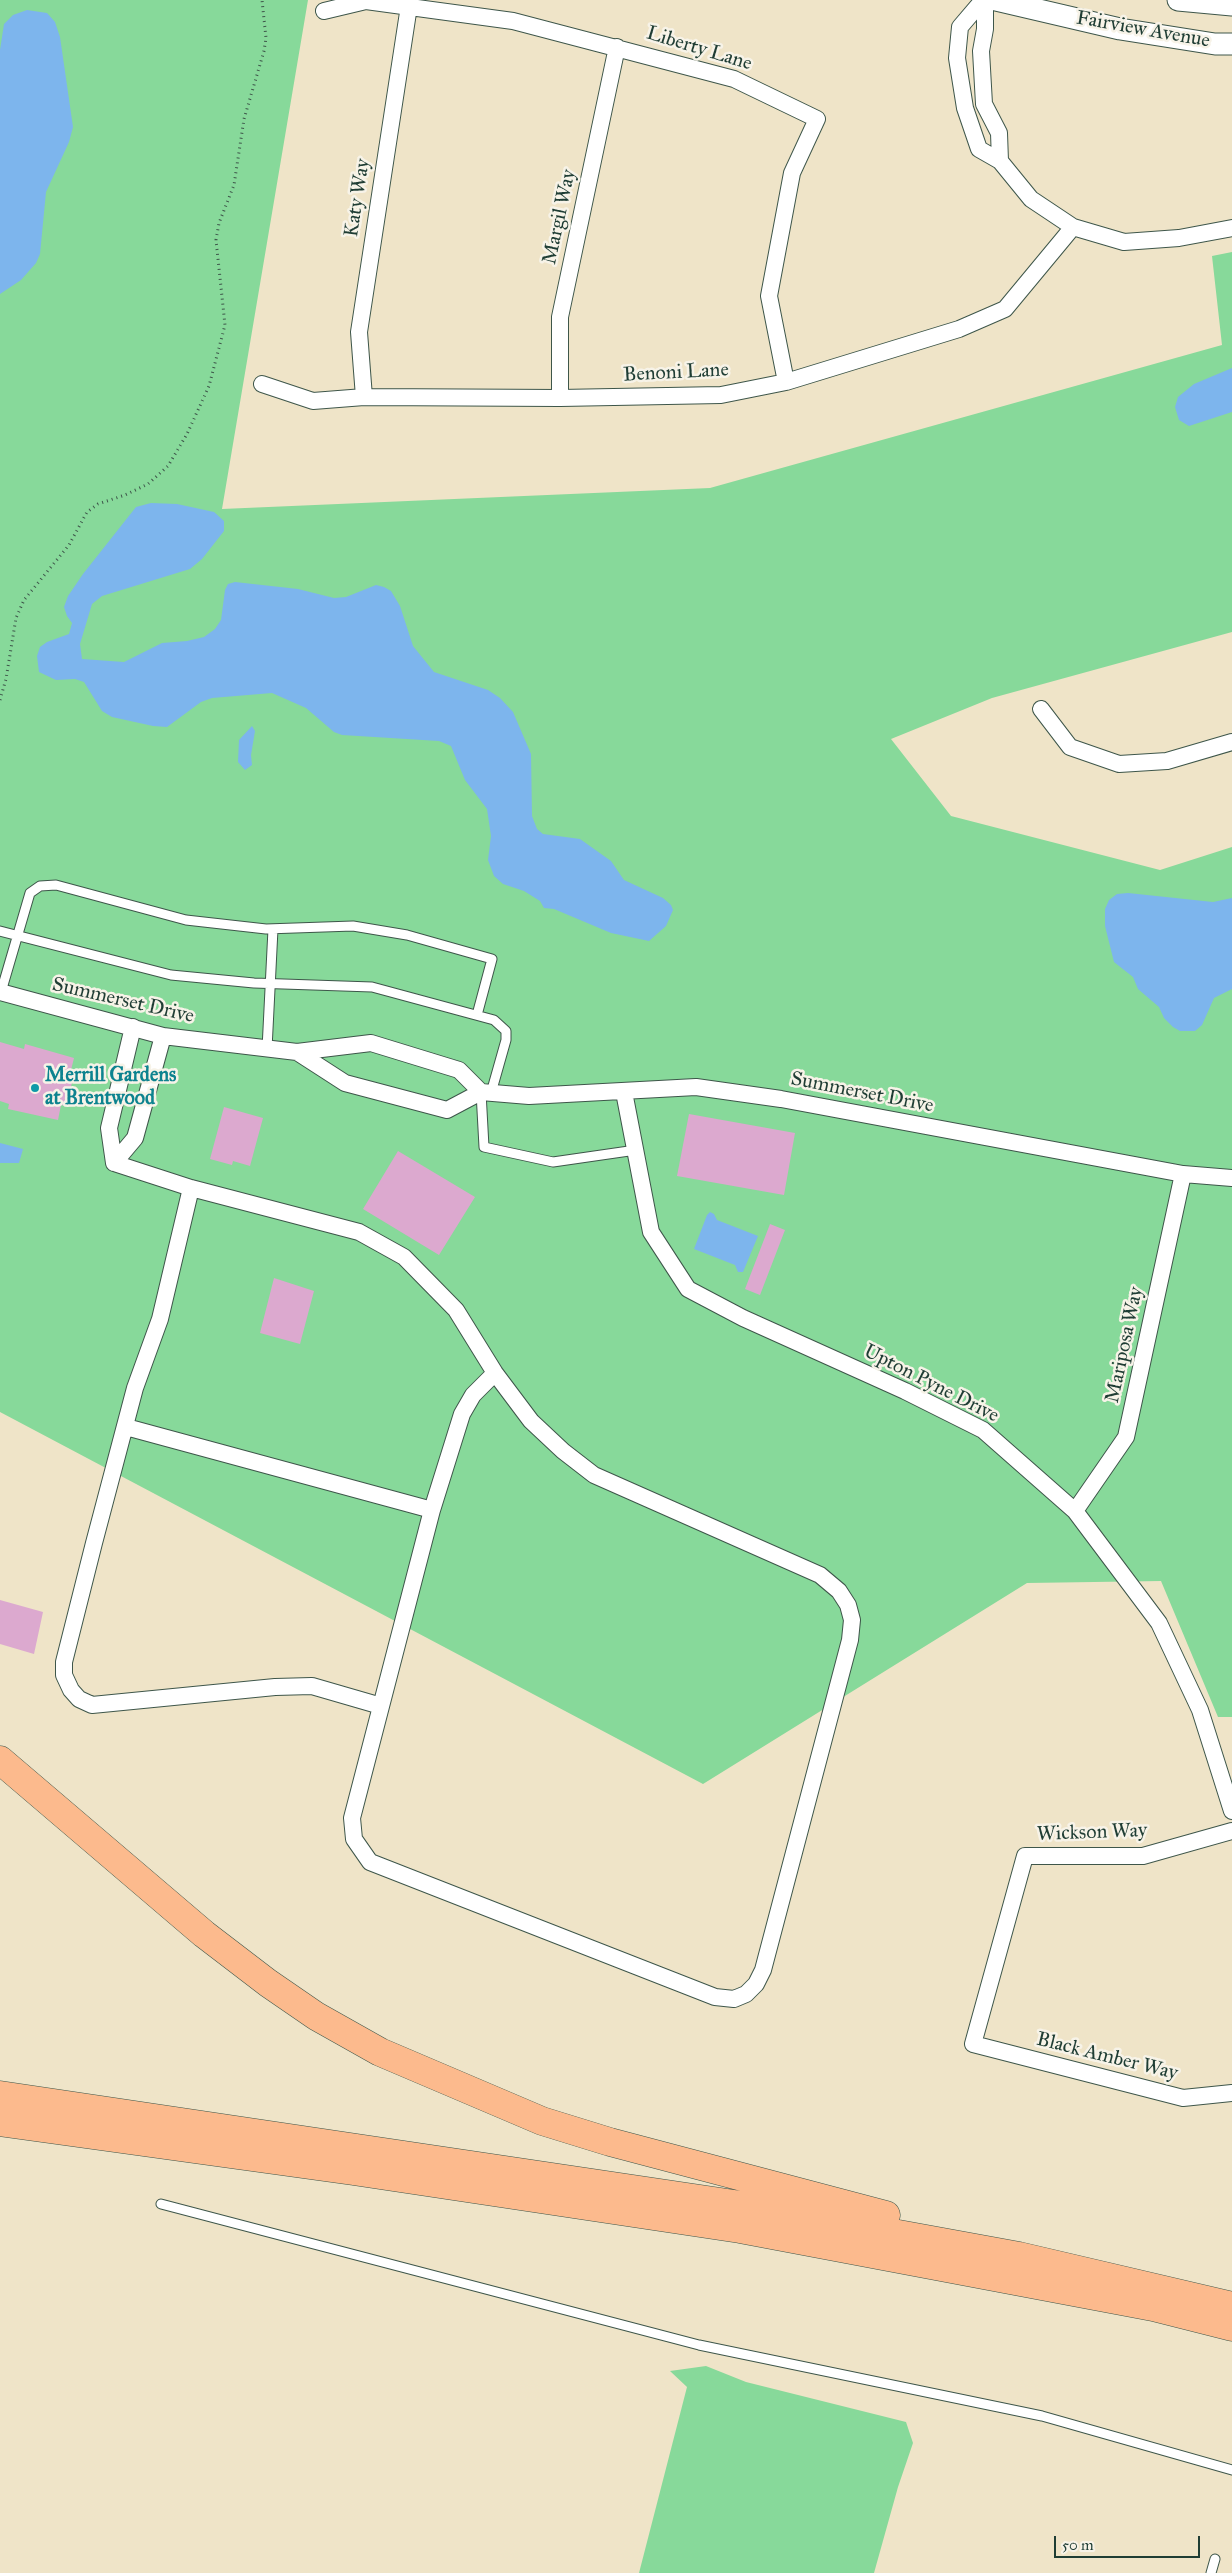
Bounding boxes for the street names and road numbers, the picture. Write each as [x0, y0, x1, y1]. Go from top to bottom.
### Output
street label: Fairview Avenue [1074, 6, 1212, 54]
street label: Liberty Lane [643, 22, 755, 76]
street label: Katy Way [340, 157, 376, 239]
street label: Margil Way [538, 167, 582, 267]
street label: Benoni Lane [623, 358, 729, 388]
street label: Summerset Drive [50, 973, 196, 1029]
street label: Summerset Drive [789, 1067, 935, 1119]
street label: Mariposa Way [1101, 1285, 1149, 1405]
street label: Upton Pyne Drive [859, 1340, 1003, 1428]
street label: Wickson Way [1036, 1819, 1148, 1847]
street label: Black Amber Way [1034, 2028, 1180, 2086]

